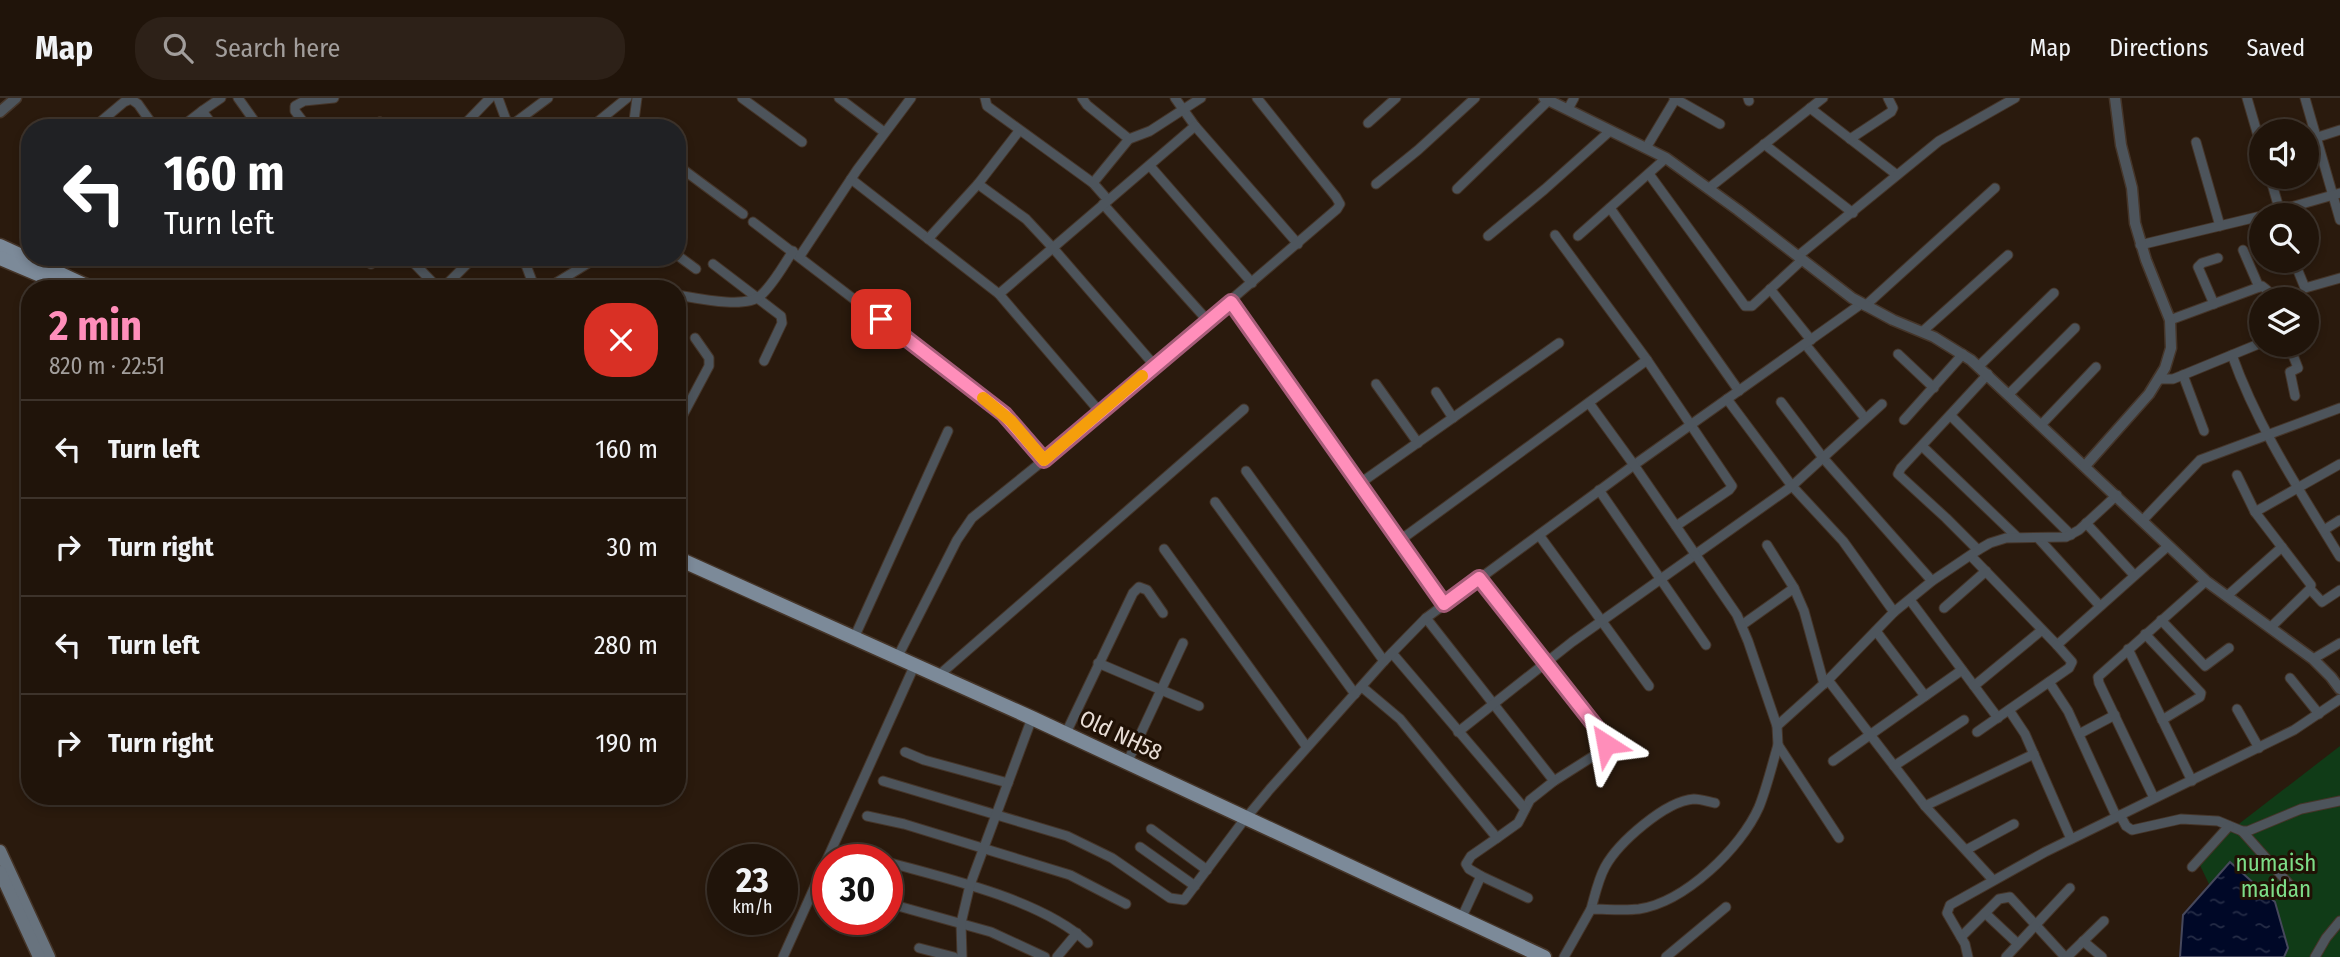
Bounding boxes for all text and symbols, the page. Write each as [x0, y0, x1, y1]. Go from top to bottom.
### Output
search box [135, 17, 625, 80]
text: Map [35, 28, 93, 68]
icon: search [159, 29, 197, 67]
text: Search here [215, 33, 340, 64]
text: Map [2030, 34, 2071, 62]
text: Directions [2109, 34, 2208, 62]
text: Saved [2246, 34, 2305, 62]
map controls [2249, 119, 2319, 357]
button: sound [2249, 119, 2319, 189]
text: 160 m [164, 144, 285, 203]
icon: left [49, 147, 140, 238]
button: search [2249, 203, 2319, 273]
text: Turn left [164, 204, 274, 242]
button: layers [2249, 287, 2319, 357]
pin [851, 289, 911, 349]
icon: arrive [862, 300, 900, 338]
text: 2 min [49, 301, 142, 351]
button: close [584, 303, 658, 377]
text: 820 m · 22:51 [49, 352, 165, 380]
icon: left [49, 430, 87, 468]
text: Turn left [108, 434, 200, 465]
text: 160 m [595, 434, 658, 465]
icon: right [49, 528, 87, 566]
text: Turn right [108, 532, 214, 563]
text: 30 m [607, 532, 658, 563]
icon: left [49, 626, 87, 664]
text: Turn left [108, 630, 200, 661]
text: 280 m [594, 630, 658, 661]
street label: Old NH58 [1075, 704, 1167, 766]
position arrow [1569, 707, 1643, 781]
icon: right [49, 724, 87, 762]
text: Turn right [108, 728, 214, 759]
text: 190 m [596, 728, 658, 759]
speed limit sign: 30 [812, 844, 903, 935]
park label: numaish maidan [2236, 849, 2316, 903]
text: 23 [736, 859, 769, 901]
text: km/h [732, 896, 773, 918]

